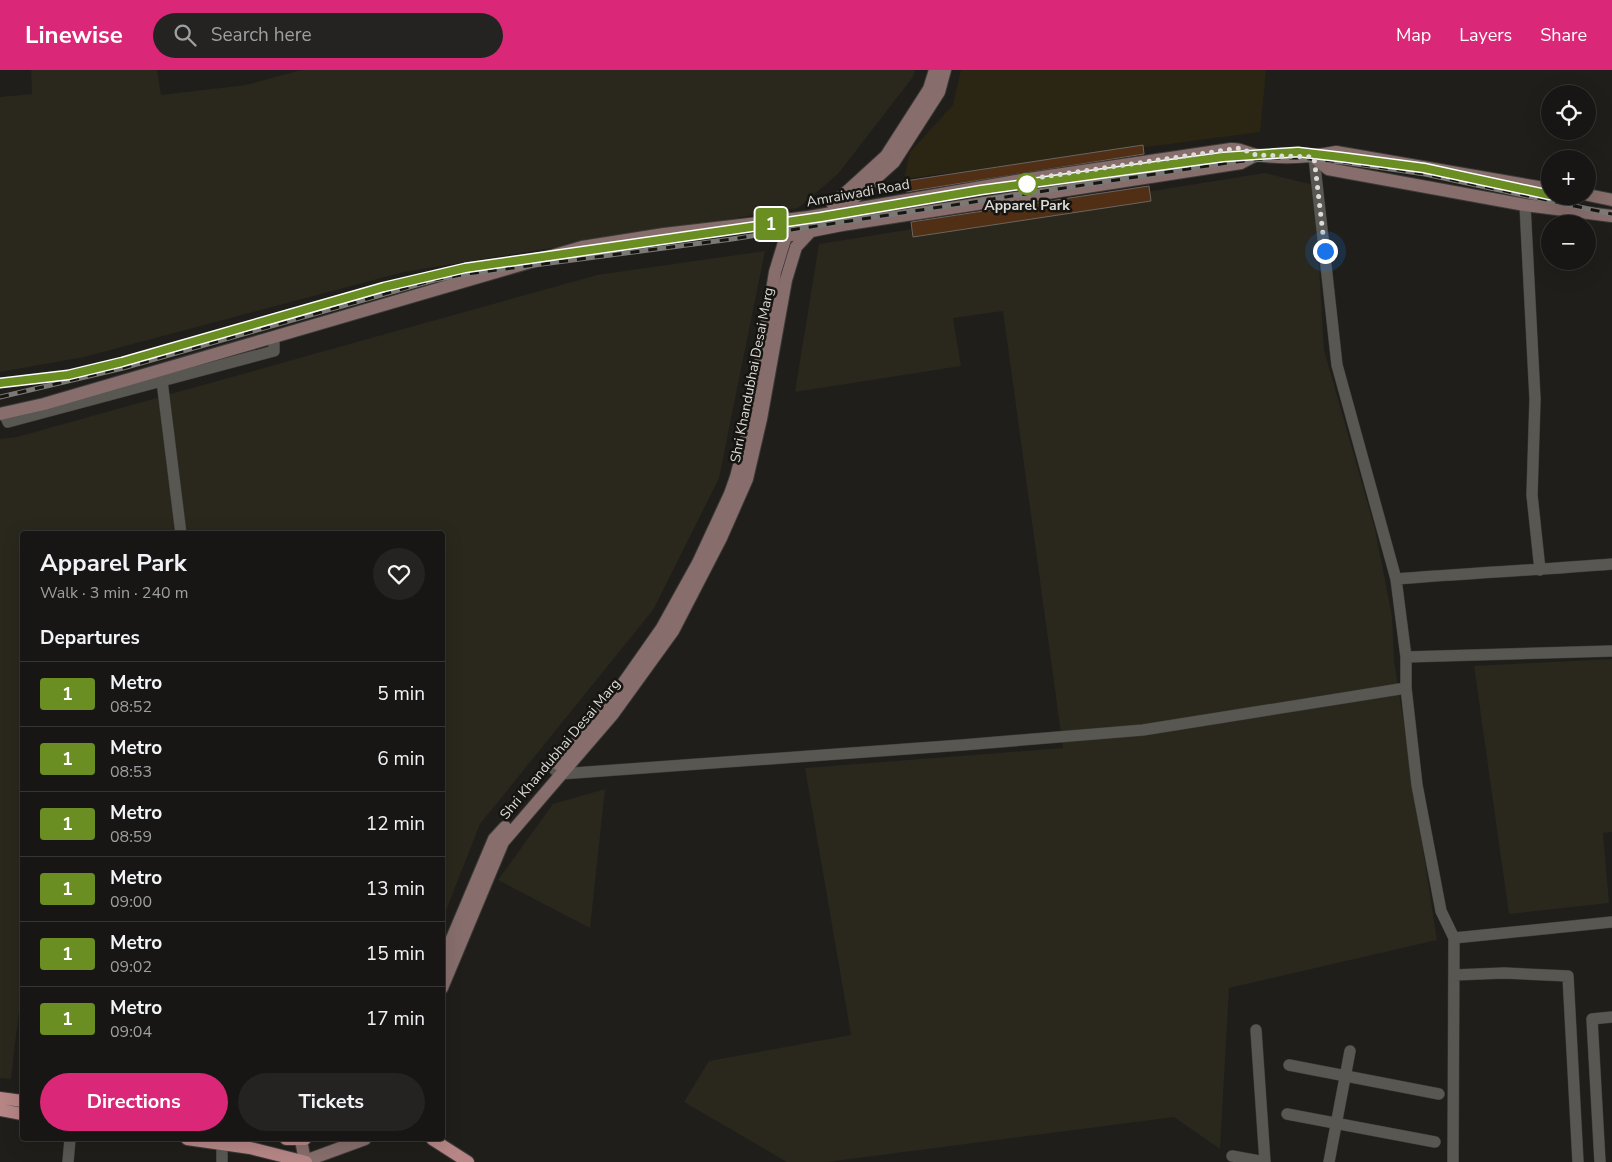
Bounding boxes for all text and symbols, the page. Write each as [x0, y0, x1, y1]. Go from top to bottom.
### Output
search box [153, 13, 503, 58]
text: Linewise [25, 19, 123, 51]
icon: search [171, 21, 199, 49]
text: Search here [211, 22, 312, 48]
text: Map [1396, 23, 1431, 47]
text: Layers [1459, 23, 1512, 47]
text: Share [1540, 23, 1587, 47]
map controls [1541, 85, 1596, 270]
button: locate [1541, 85, 1596, 140]
button: + [1541, 150, 1596, 205]
marker: Apparel Park [1016, 173, 1038, 195]
street label: Amraiwadi Road [805, 175, 911, 211]
place label: Apparel Park [984, 196, 1070, 215]
line badge: 1 [755, 208, 787, 240]
text: 1 [766, 212, 776, 236]
button: − [1541, 215, 1596, 270]
your location [1313, 239, 1338, 264]
street label: Shri Khandubhai Desai Marg [726, 286, 778, 464]
text: Apparel Park [40, 547, 187, 579]
button: heart [373, 548, 425, 600]
text: Walk · 3 min · 240 m [40, 582, 188, 604]
text: Departures [40, 625, 140, 651]
text: Metro [110, 670, 162, 696]
street label: Shri Khandubhai Desai Marg [495, 675, 625, 823]
text: 5 min [377, 681, 425, 707]
text: 1 [62, 682, 73, 706]
text: 08:52 [110, 696, 152, 718]
text: Metro [110, 735, 162, 761]
text: 6 min [377, 746, 425, 772]
text: 1 [62, 747, 73, 771]
text: 08:53 [110, 761, 152, 783]
text: Metro [110, 800, 162, 826]
text: 12 min [366, 811, 425, 837]
text: 1 [62, 812, 73, 836]
text: 08:59 [110, 826, 152, 848]
text: Metro [110, 865, 162, 891]
text: 13 min [366, 876, 425, 902]
text: 1 [62, 877, 73, 901]
text: 09:00 [110, 891, 152, 913]
text: Metro [110, 930, 162, 956]
text: 15 min [366, 941, 425, 967]
text: 1 [62, 942, 73, 966]
text: 09:02 [110, 956, 152, 978]
text: Metro [110, 995, 162, 1021]
text: 17 min [366, 1006, 425, 1032]
text: 1 [62, 1007, 73, 1031]
text: 09:04 [110, 1021, 152, 1043]
button: Directions [40, 1073, 228, 1131]
button: Tickets [238, 1073, 425, 1131]

